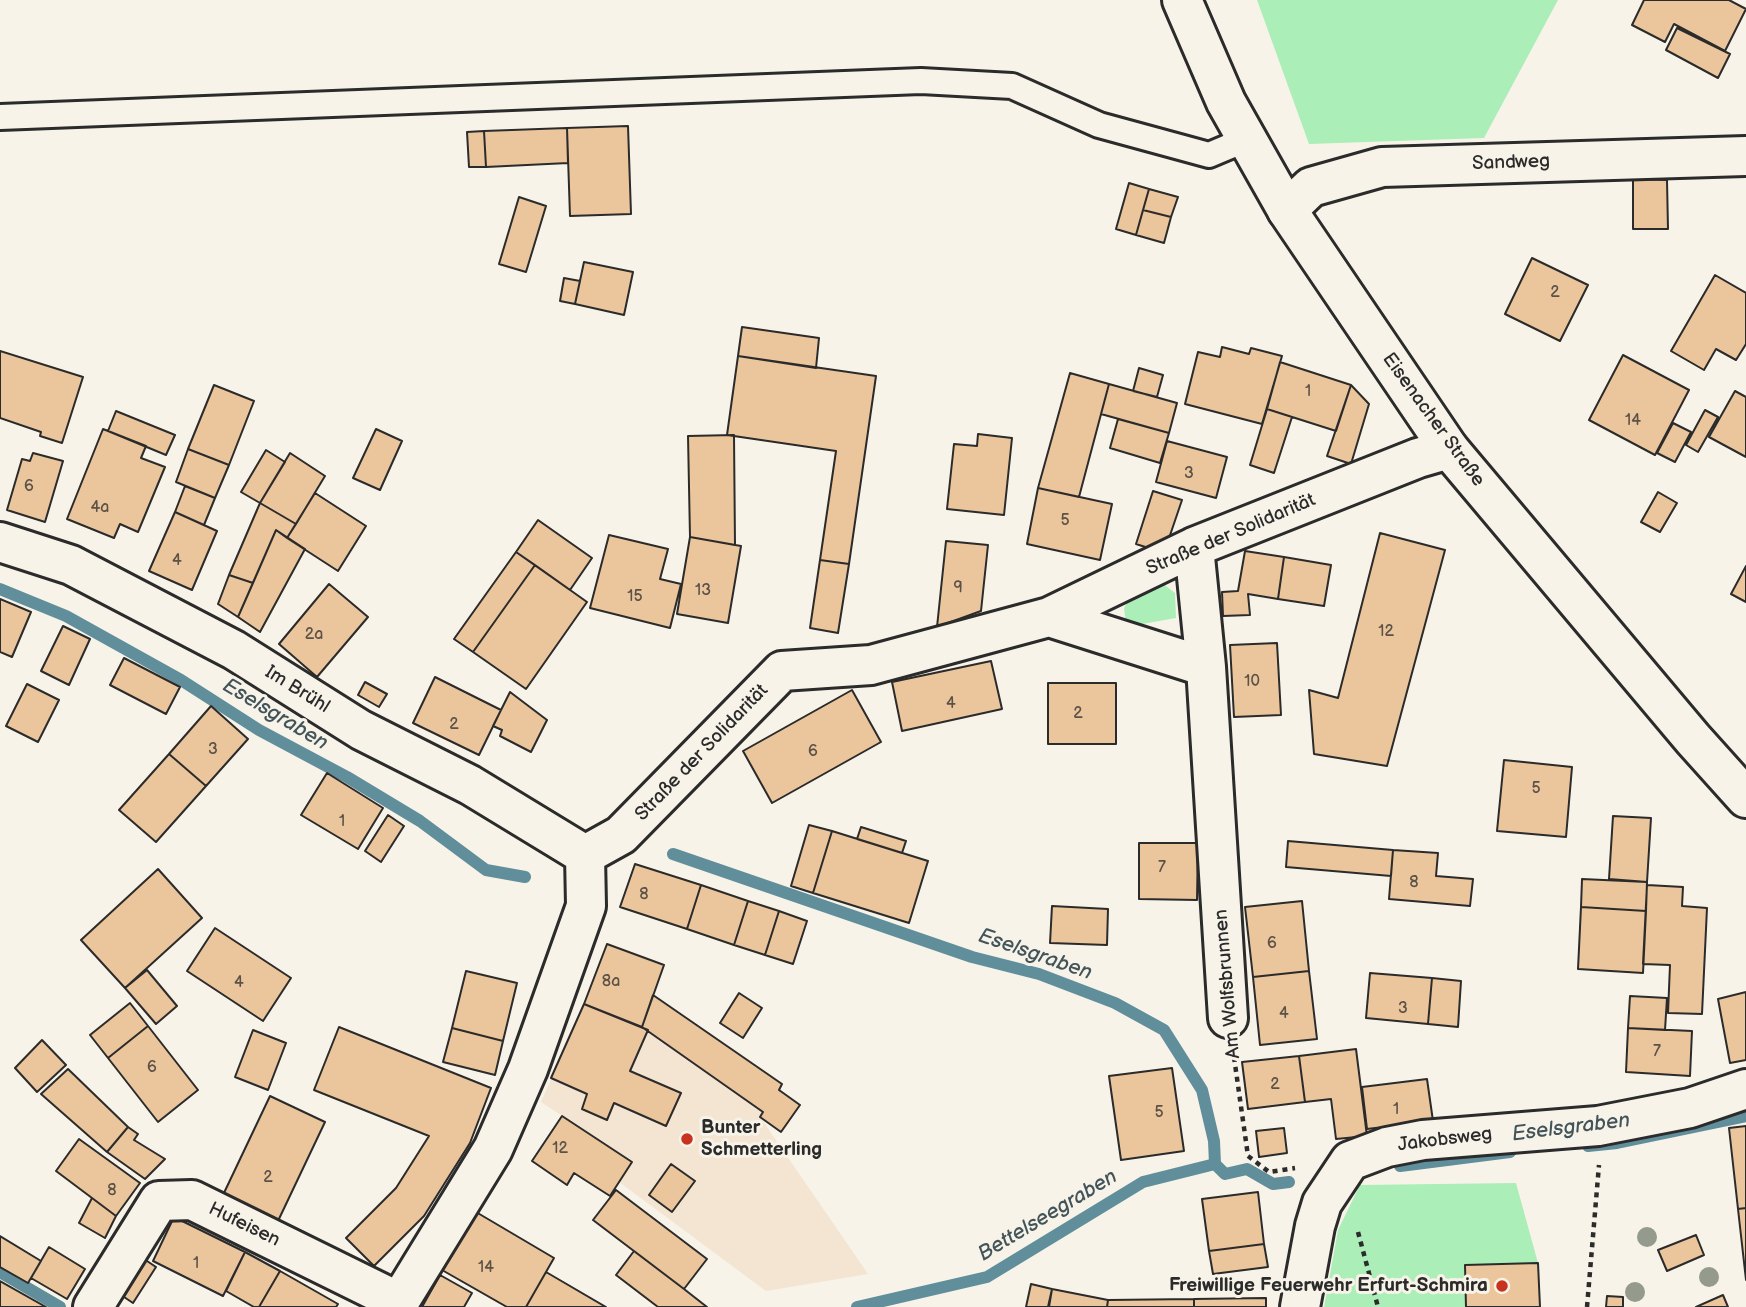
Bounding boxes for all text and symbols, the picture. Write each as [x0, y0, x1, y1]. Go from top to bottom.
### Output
street label: Sandweg [1472, 150, 1550, 176]
house number: 2 [1550, 283, 1560, 303]
street label: Eisenacher Straße [1377, 349, 1489, 491]
house number: 1 [1305, 382, 1311, 402]
house number: 14 [1625, 411, 1641, 431]
house number: 3 [1184, 464, 1194, 484]
house number: 6 [24, 477, 34, 497]
street label: Straße der Solidarität [1143, 489, 1319, 581]
house number: 4a [91, 498, 109, 518]
house number: 5 [1060, 511, 1070, 531]
house number: 4 [172, 551, 182, 571]
house number: 9 [953, 578, 963, 598]
house number: 13 [695, 581, 711, 601]
house number: 15 [627, 587, 643, 607]
house number: 12 [1378, 622, 1394, 642]
house number: 2a [305, 625, 323, 645]
street label: Im Brühl [260, 661, 334, 719]
house number: 10 [1244, 672, 1260, 692]
water label: Eselsgraben [218, 674, 332, 756]
street label: Straße der Solidarität [631, 680, 773, 826]
house number: 4 [946, 694, 956, 714]
house number: 2 [1073, 704, 1083, 724]
house number: 2 [449, 715, 459, 735]
house number: 3 [208, 740, 218, 760]
house number: 6 [808, 742, 818, 762]
house number: 5 [1531, 779, 1541, 799]
house number: 1 [339, 812, 345, 832]
house number: 7 [1158, 858, 1166, 878]
house number: 8 [1409, 873, 1419, 893]
house number: 8 [639, 885, 649, 905]
street label: Am Wolfsbrunnen [1210, 908, 1246, 1060]
water label: Eselsgraben [975, 924, 1095, 986]
house number: 6 [1267, 934, 1277, 954]
house number: 8a [602, 972, 620, 992]
house number: 4 [234, 973, 244, 993]
house number: 3 [1398, 999, 1408, 1019]
house number: 4 [1279, 1004, 1289, 1024]
house number: 7 [1653, 1042, 1661, 1062]
house number: 6 [147, 1058, 157, 1078]
house number: 2 [1270, 1075, 1280, 1095]
house number: 1 [1393, 1100, 1399, 1120]
house number: 5 [1154, 1103, 1164, 1123]
water label: Eselsgraben [1511, 1108, 1631, 1148]
place label: Bunter Schmetterling [701, 1117, 822, 1161]
street label: Jakobsweg [1396, 1123, 1494, 1157]
marker: Bunter Schmetterling [679, 1131, 695, 1147]
house number: 12 [552, 1139, 568, 1159]
water label: Bettelseegraben [974, 1165, 1122, 1267]
house number: 2 [263, 1168, 273, 1188]
house number: 8 [107, 1181, 117, 1201]
street label: Hufeisen [205, 1198, 283, 1252]
house number: 1 [193, 1254, 199, 1274]
house number: 14 [478, 1258, 494, 1278]
place label: Freiwillige Feuerwehr Erfurt-Schmira [1169, 1275, 1488, 1297]
marker: Freiwillige Feuerwehr Erfurt-Schmira [1494, 1278, 1510, 1294]

